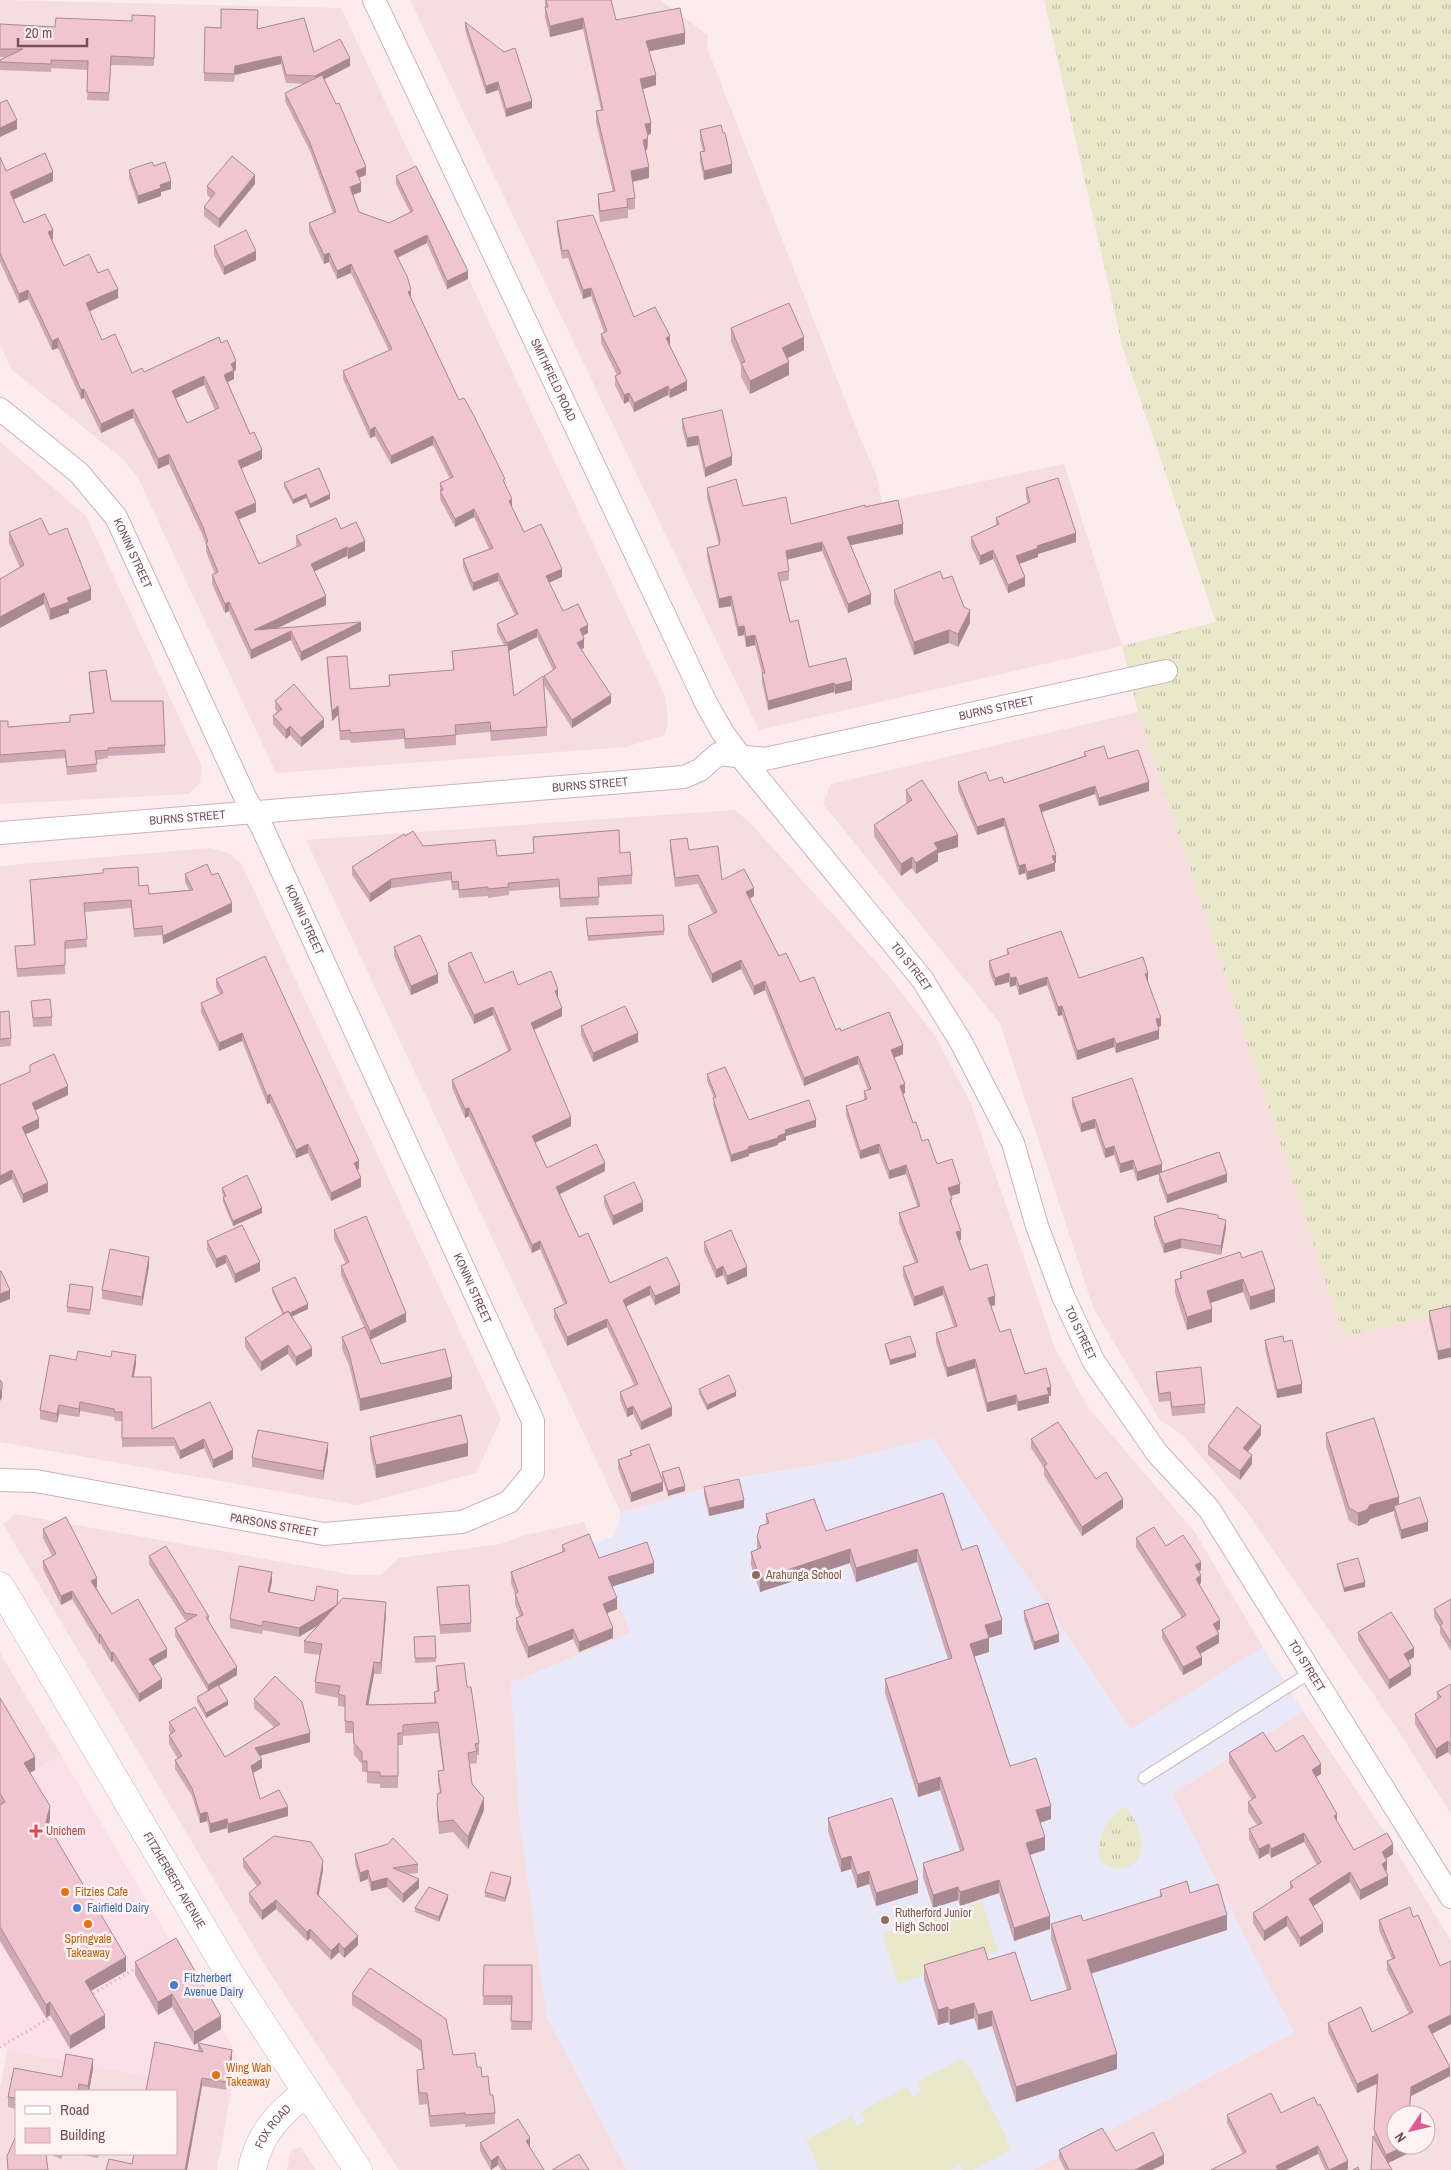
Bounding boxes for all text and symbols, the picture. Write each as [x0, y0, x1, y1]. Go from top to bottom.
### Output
scale bar [18, 15, 86, 47]
text: 20 m [25, 22, 52, 43]
street label: SMITHFIELD ROAD [527, 336, 580, 424]
street label: KONINI STREET [110, 516, 156, 591]
street label: BURNS STREET [958, 692, 1035, 724]
street label: BURNS STREET [551, 774, 629, 796]
street label: BURNS STREET [149, 807, 226, 829]
street label: KONINI STREET [281, 882, 327, 958]
street label: TOI STREET [887, 939, 935, 994]
street label: KONINI STREET [450, 1251, 495, 1326]
street label: TOI STREET [1061, 1303, 1100, 1363]
street label: PARSONS STREET [229, 1509, 319, 1541]
place label: Arahunga School [765, 1567, 842, 1583]
marker: Arahunga School [750, 1569, 762, 1581]
street label: TOI STREET [1285, 1637, 1329, 1695]
place label: Unichem [46, 1823, 85, 1839]
marker: Unichem [30, 1825, 42, 1837]
street label: FITZHERBERT AVENUE [139, 1829, 209, 1931]
place label: Fitzies Cafe [75, 1884, 128, 1900]
marker: Fitzies Cafe [59, 1886, 71, 1898]
place label: Fairfield Dairy [87, 1900, 149, 1916]
marker: Fairfield Dairy [71, 1902, 83, 1914]
place label: Rutherford Junior High School [895, 1905, 972, 1935]
marker: Rutherford Junior High School [879, 1914, 891, 1926]
marker: Springvale Takeaway [82, 1918, 94, 1930]
place label: Springvale Takeaway [64, 1931, 112, 1961]
place label: Fitzherbert Avenue Dairy [183, 1970, 244, 2000]
marker: Fitzherbert Avenue Dairy [168, 1979, 180, 1991]
place label: Wing Wah Takeaway [226, 2060, 272, 2090]
marker: Wing Wah Takeaway [210, 2069, 222, 2081]
legend [15, 2090, 178, 2155]
text: Road [60, 2099, 89, 2120]
street label: FOX ROAD [251, 2101, 294, 2151]
north arrow [1386, 2105, 1436, 2155]
text: Building [60, 2124, 105, 2145]
text: N [1391, 2129, 1410, 2146]

